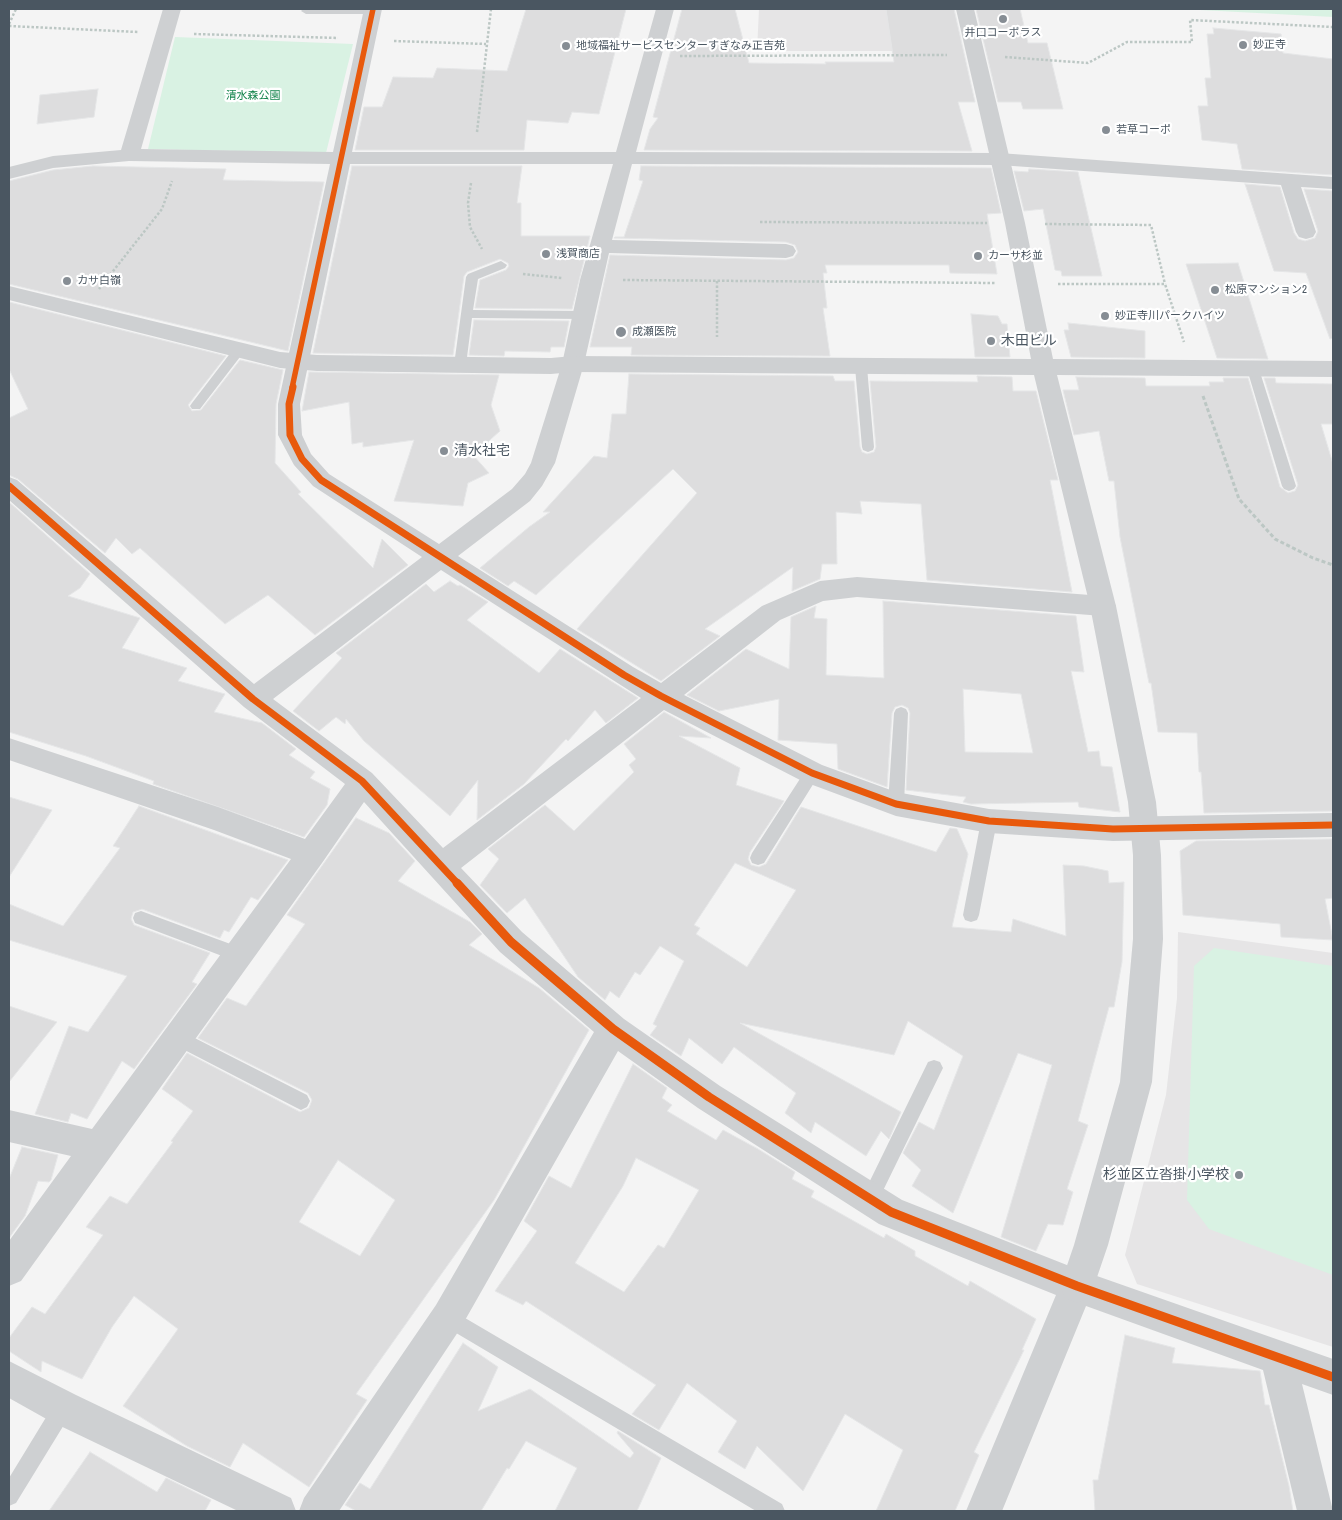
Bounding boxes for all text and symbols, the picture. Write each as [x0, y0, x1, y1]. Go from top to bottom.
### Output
marker: 井口コーポラス [997, 13, 1009, 25]
place label: 井口コーポラス [965, 26, 1041, 40]
place label: 妙正寺 [1253, 38, 1286, 52]
place label: 地域福祉サービスセンターすぎなみ正吉苑 [576, 39, 785, 53]
marker: 妙正寺 [1237, 39, 1249, 51]
marker: 地域福祉サービスセンターすぎなみ正吉苑 [560, 40, 572, 52]
park label: 清水森公園 [226, 89, 280, 103]
place label: 若草コーポ [1116, 123, 1171, 137]
marker: 若草コーポ [1100, 124, 1112, 136]
place label: 浅賀商店 [556, 247, 600, 261]
marker: 浅賀商店 [540, 248, 552, 260]
place label: カーサ杉並 [988, 249, 1043, 263]
marker: カーサ杉並 [972, 250, 984, 262]
place label: カサ白嶺 [77, 274, 121, 288]
marker: カサ白嶺 [61, 275, 73, 287]
place label: 松原マンション2 [1225, 283, 1307, 297]
marker: 松原マンション2 [1209, 284, 1221, 296]
place label: 妙正寺川パークハイツ [1115, 309, 1225, 323]
marker: 妙正寺川パークハイツ [1099, 310, 1111, 322]
marker: 成瀬医院 [614, 325, 628, 339]
place label: 成瀬医院 [632, 325, 676, 339]
place label: 木田ビル [1001, 333, 1057, 349]
marker: 木田ビル [985, 335, 997, 347]
place label: 清水社宅 [454, 443, 510, 459]
marker: 清水社宅 [438, 445, 450, 457]
place label: 杉並区立沓掛小学校 [1103, 1167, 1229, 1183]
marker: 杉並区立沓掛小学校 [1233, 1169, 1245, 1181]

